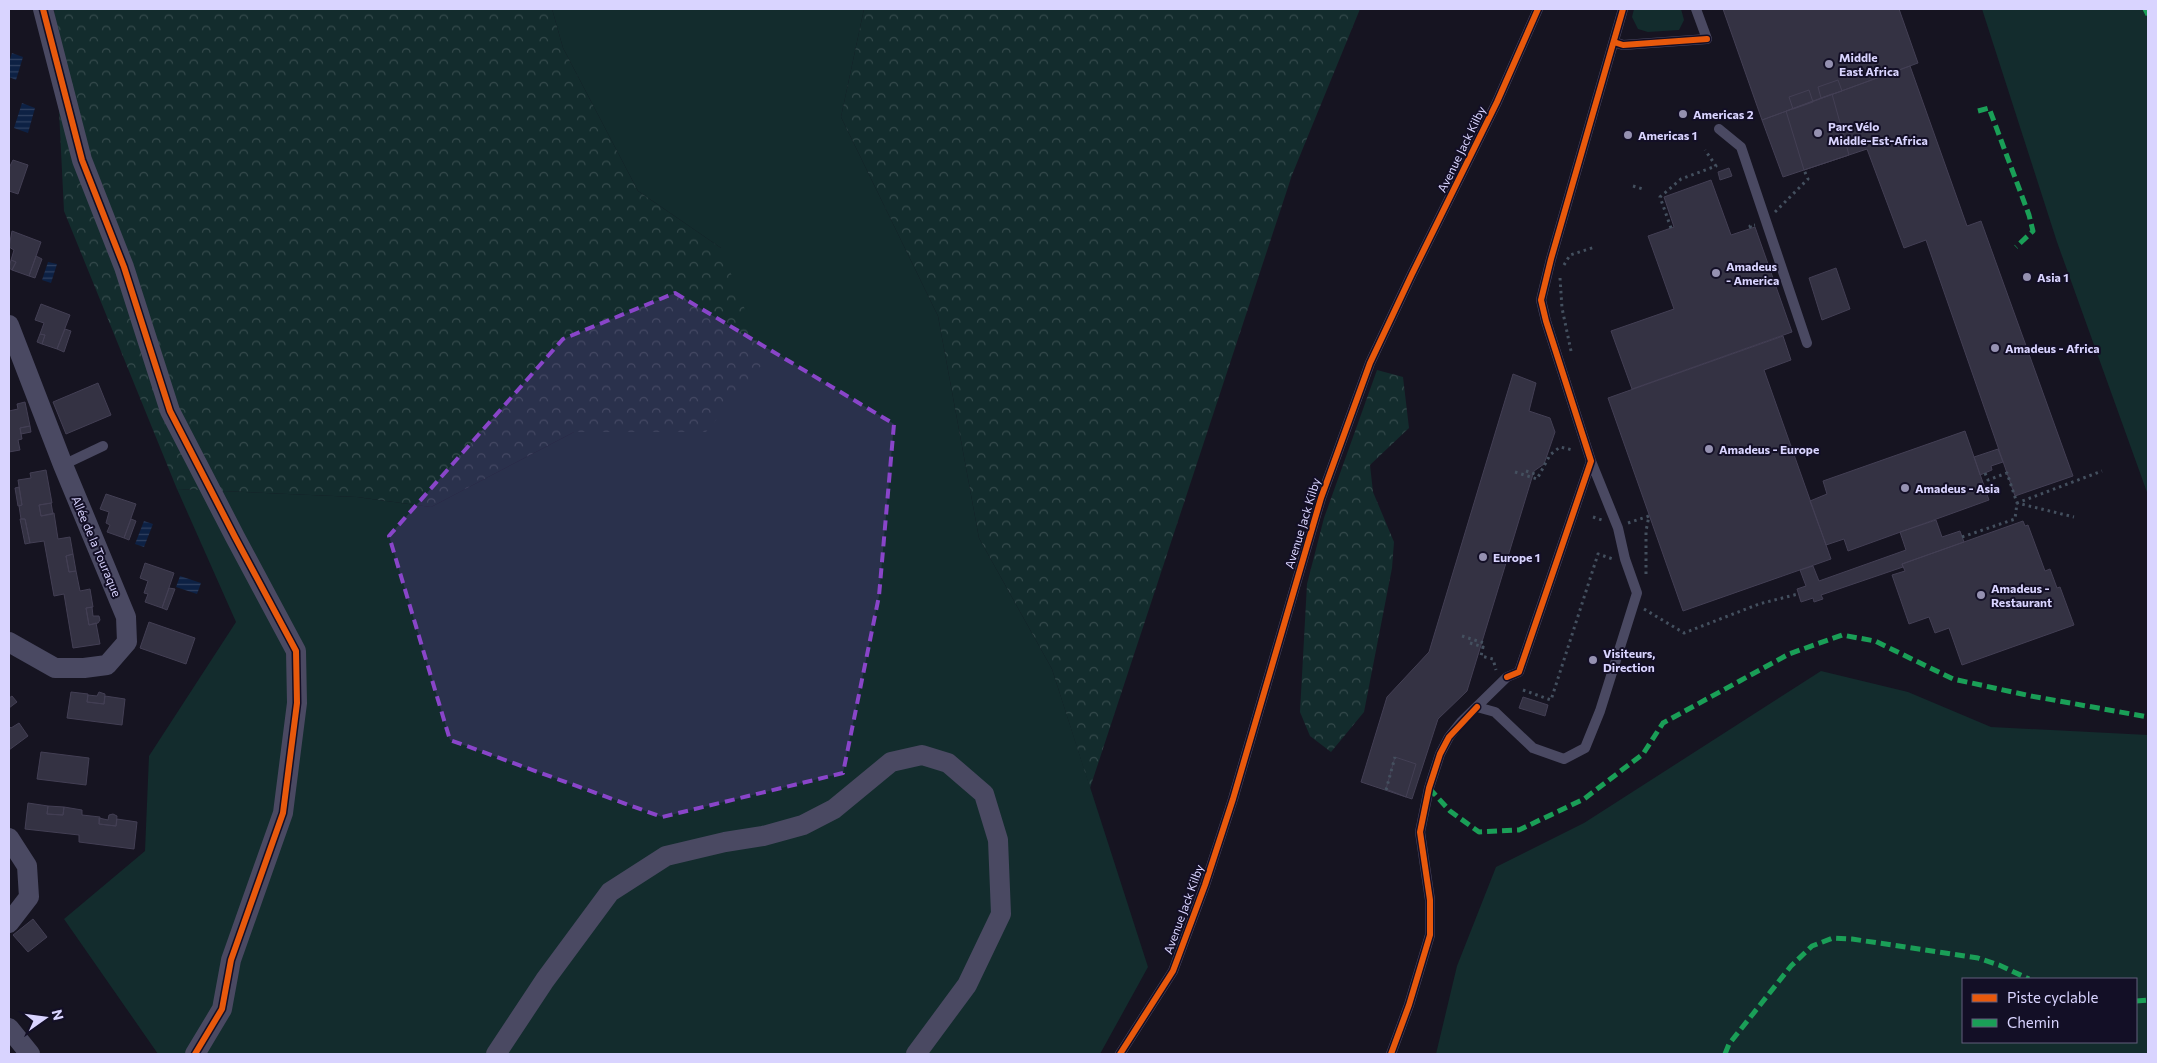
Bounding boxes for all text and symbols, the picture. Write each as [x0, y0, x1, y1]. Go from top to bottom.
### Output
place label: Middle East Africa [1839, 50, 1899, 78]
marker: Middle East Africa [1823, 58, 1835, 70]
street label: Avenue Jack Kilby [1434, 104, 1489, 195]
place label: Americas 2 [1693, 107, 1754, 121]
marker: Americas 2 [1677, 108, 1689, 120]
place label: Parc Vélo Middle-Est-Africa [1828, 119, 1928, 147]
marker: Parc Vélo Middle-Est-Africa [1812, 127, 1824, 139]
place label: Americas 1 [1638, 128, 1697, 142]
marker: Americas 1 [1622, 129, 1634, 141]
place label: Amadeus - America [1726, 259, 1779, 287]
marker: Amadeus - America [1710, 267, 1722, 279]
place label: Asia 1 [2037, 270, 2069, 284]
marker: Asia 1 [2021, 271, 2033, 283]
place label: Amadeus - Africa [2005, 341, 2100, 355]
marker: Amadeus - Africa [1989, 342, 2001, 354]
place label: Amadeus - Europe [1719, 442, 1819, 456]
marker: Amadeus - Europe [1703, 443, 1715, 455]
street label: Avenue Jack Kilby [1282, 476, 1323, 570]
place label: Amadeus - Asia [1915, 481, 2000, 495]
marker: Amadeus - Asia [1899, 482, 1911, 494]
street label: Allée de la Touraque [69, 493, 125, 599]
place label: Europe 1 [1493, 550, 1540, 564]
marker: Europe 1 [1477, 551, 1489, 563]
place label: Amadeus - Restaurant [1991, 581, 2052, 609]
marker: Amadeus - Restaurant [1975, 589, 1987, 601]
place label: Visiteurs, Direction [1603, 646, 1655, 674]
marker: Visiteurs, Direction [1587, 654, 1599, 666]
street label: Avenue Jack Kilby [1160, 862, 1207, 956]
legend [1962, 978, 2137, 1043]
text: Piste cyclable [2007, 988, 2099, 1006]
north arrow [20, 993, 70, 1043]
text: N [49, 1008, 68, 1022]
text: Chemin [2007, 1013, 2059, 1031]

